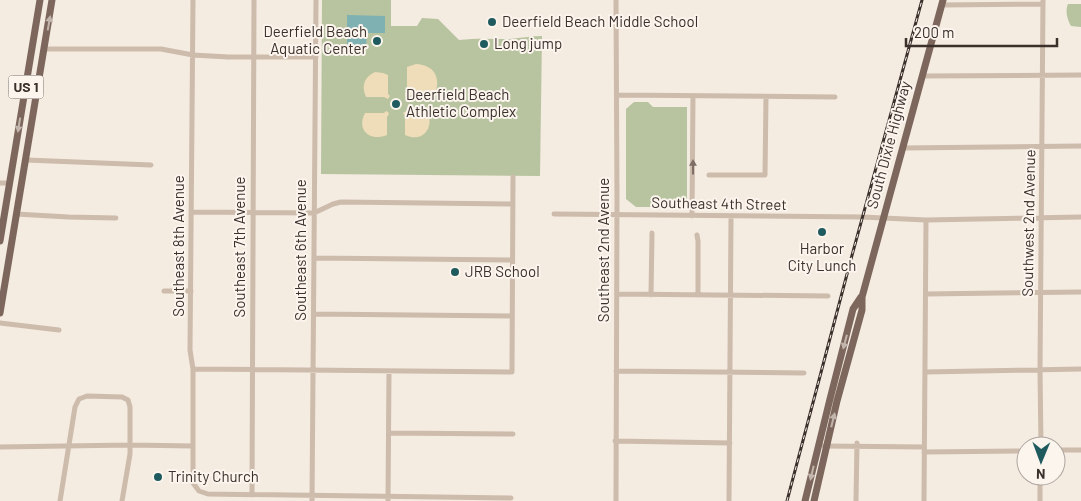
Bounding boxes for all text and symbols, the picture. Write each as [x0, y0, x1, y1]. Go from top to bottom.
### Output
place label: Deerfield Beach Middle School [502, 12, 698, 30]
one-way arrow [45, 14, 53, 30]
scale bar [906, 15, 1057, 47]
marker: Deerfield Beach Middle School [486, 16, 498, 28]
place label: Deerfield Beach Aquatic Center [264, 22, 368, 57]
text: 200 m [914, 23, 954, 41]
place label: Long jump [494, 34, 562, 52]
marker: Deerfield Beach Aquatic Center [371, 35, 383, 47]
marker: Long jump [478, 38, 490, 50]
road number: US 1 [8, 75, 44, 98]
street label: South Dixie Highway [862, 79, 914, 211]
place label: Deerfield Beach Athletic Complex [406, 85, 516, 120]
marker: Deerfield Beach Athletic Complex [390, 98, 402, 110]
one-way arrow [15, 117, 23, 133]
street label: Southwest 2nd Avenue [1018, 149, 1038, 297]
one-way arrow [689, 159, 697, 175]
street label: Southeast 8th Avenue [169, 175, 187, 317]
street label: Southeast 7th Avenue [230, 177, 248, 317]
street label: Southeast 2nd Avenue [594, 178, 612, 322]
street label: Southeast 6th Avenue [291, 179, 309, 321]
street label: Southeast 4th Street [651, 193, 787, 213]
marker: Harbor City Lunch [816, 226, 828, 238]
place label: Harbor City Lunch [788, 239, 856, 274]
place label: JRB School [465, 262, 540, 280]
marker: JRB School [449, 266, 461, 278]
one-way arrow [841, 334, 849, 349]
one-way arrow [829, 412, 837, 427]
north arrow [1016, 436, 1066, 486]
one-way arrow [808, 466, 816, 481]
text: N [1036, 466, 1046, 483]
place label: Trinity Church [168, 467, 259, 485]
marker: Trinity Church [152, 471, 164, 483]

